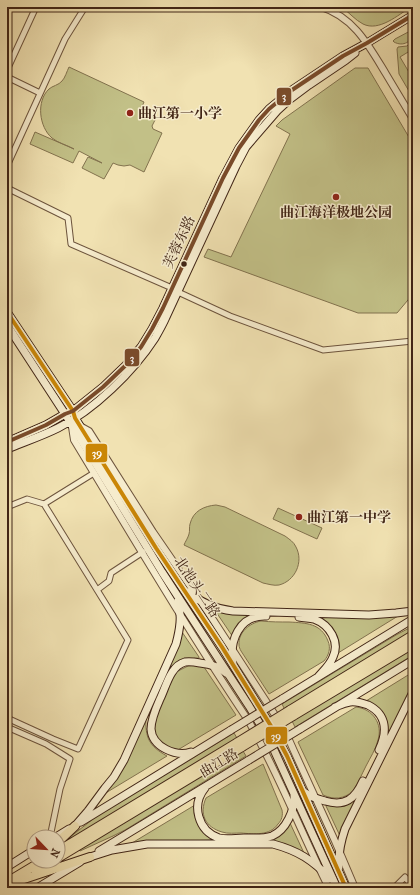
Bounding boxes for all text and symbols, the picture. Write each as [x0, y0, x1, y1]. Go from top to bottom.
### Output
line badge: 3 [276, 87, 292, 106]
text: 3 [282, 90, 287, 103]
place label: 曲江第一小学 [138, 105, 222, 122]
marker: 曲江第一小学 [125, 108, 135, 118]
marker: 曲江海洋极地公园 [331, 192, 341, 202]
place label: 曲江海洋极地公园 [280, 204, 392, 221]
street label: 芙蓉东路 [159, 213, 199, 271]
unlabelled marker [179, 259, 189, 269]
line badge: 3 [124, 348, 140, 367]
text: 3 [130, 352, 135, 365]
line badge: 39 [85, 443, 108, 463]
text: 39 [92, 447, 102, 460]
place label: 曲江第一中学 [307, 509, 391, 526]
marker: 曲江第一中学 [294, 512, 304, 522]
street label: 北池头二路 [170, 553, 224, 621]
line badge: 39 [265, 726, 288, 745]
text: 39 [271, 730, 281, 743]
street label: 曲江路 [197, 745, 241, 781]
north arrow [26, 829, 66, 869]
text: N [47, 846, 62, 860]

